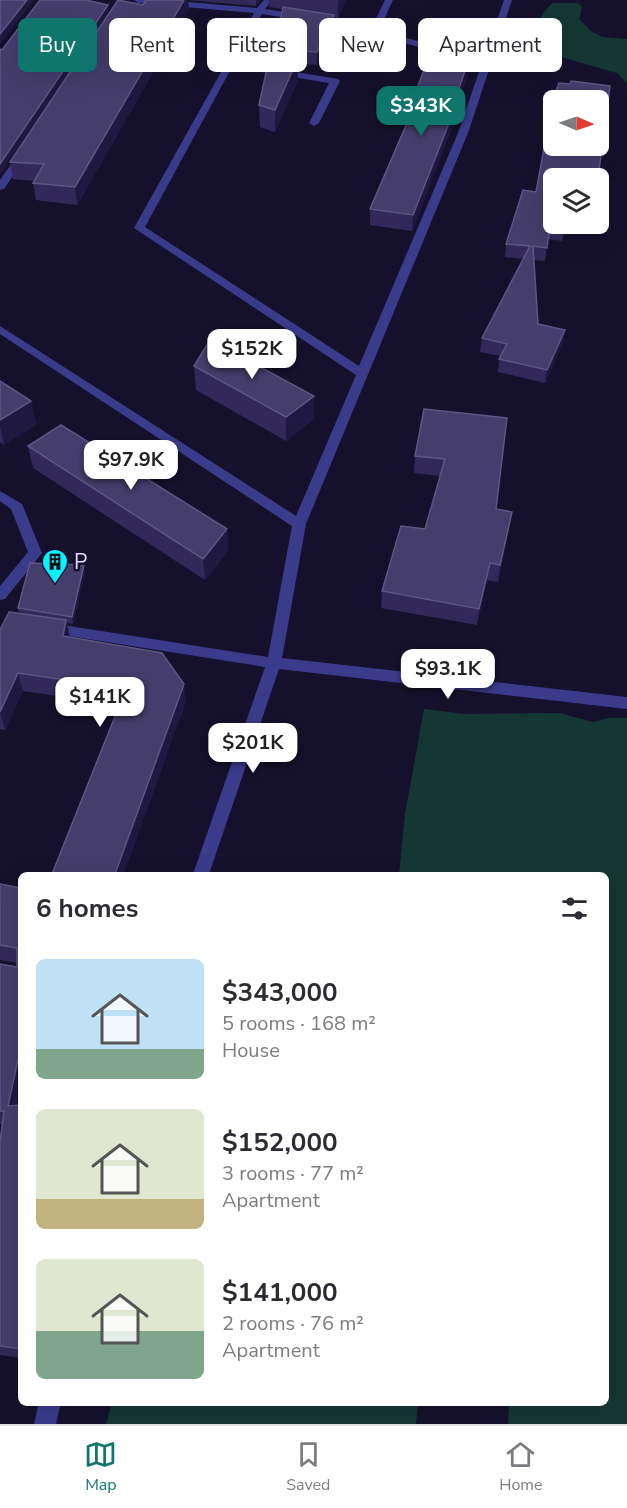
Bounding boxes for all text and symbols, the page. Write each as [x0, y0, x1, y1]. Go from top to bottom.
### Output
chip: Buy [18, 18, 97, 72]
chip: Rent [109, 18, 195, 72]
chip: Filters [207, 18, 307, 72]
chip: New [319, 18, 406, 72]
chip: Apartment [418, 18, 562, 72]
pin: $343K [379, 86, 463, 137]
north arrow [543, 90, 609, 156]
map controls [543, 90, 609, 234]
text: $343K [390, 92, 452, 119]
button: layers [543, 168, 609, 234]
pin: $152K [210, 329, 294, 380]
text: $152K [221, 335, 283, 362]
pin: $97.9K [82, 440, 180, 491]
text: $97.9K [98, 446, 164, 473]
building icon: P [40, 547, 70, 585]
place label: P [74, 548, 87, 576]
pin: $93.1K [399, 649, 497, 700]
text: $93.1K [415, 655, 481, 682]
pin: $141K [58, 677, 142, 728]
text: $141K [69, 683, 131, 710]
pin: $201K [211, 723, 295, 774]
text: $201K [222, 729, 284, 756]
text: 6 homes [36, 891, 138, 926]
icon: filters [558, 892, 591, 925]
text: $343,000 [222, 975, 338, 1010]
icon: home [84, 983, 156, 1055]
text: 5 rooms · 168 m² [222, 1010, 376, 1037]
text: House [222, 1037, 280, 1064]
text: $152,000 [222, 1125, 338, 1160]
icon: home [84, 1133, 156, 1205]
text: 3 rooms · 77 m² [222, 1160, 364, 1187]
text: Apartment [222, 1187, 320, 1214]
text: $141,000 [222, 1275, 338, 1310]
icon: home [84, 1283, 156, 1355]
text: 2 rooms · 76 m² [222, 1310, 364, 1337]
text: Apartment [222, 1337, 320, 1364]
tab: Map [84, 1438, 117, 1496]
tab: Saved [286, 1438, 330, 1496]
tab: Home [499, 1438, 543, 1496]

